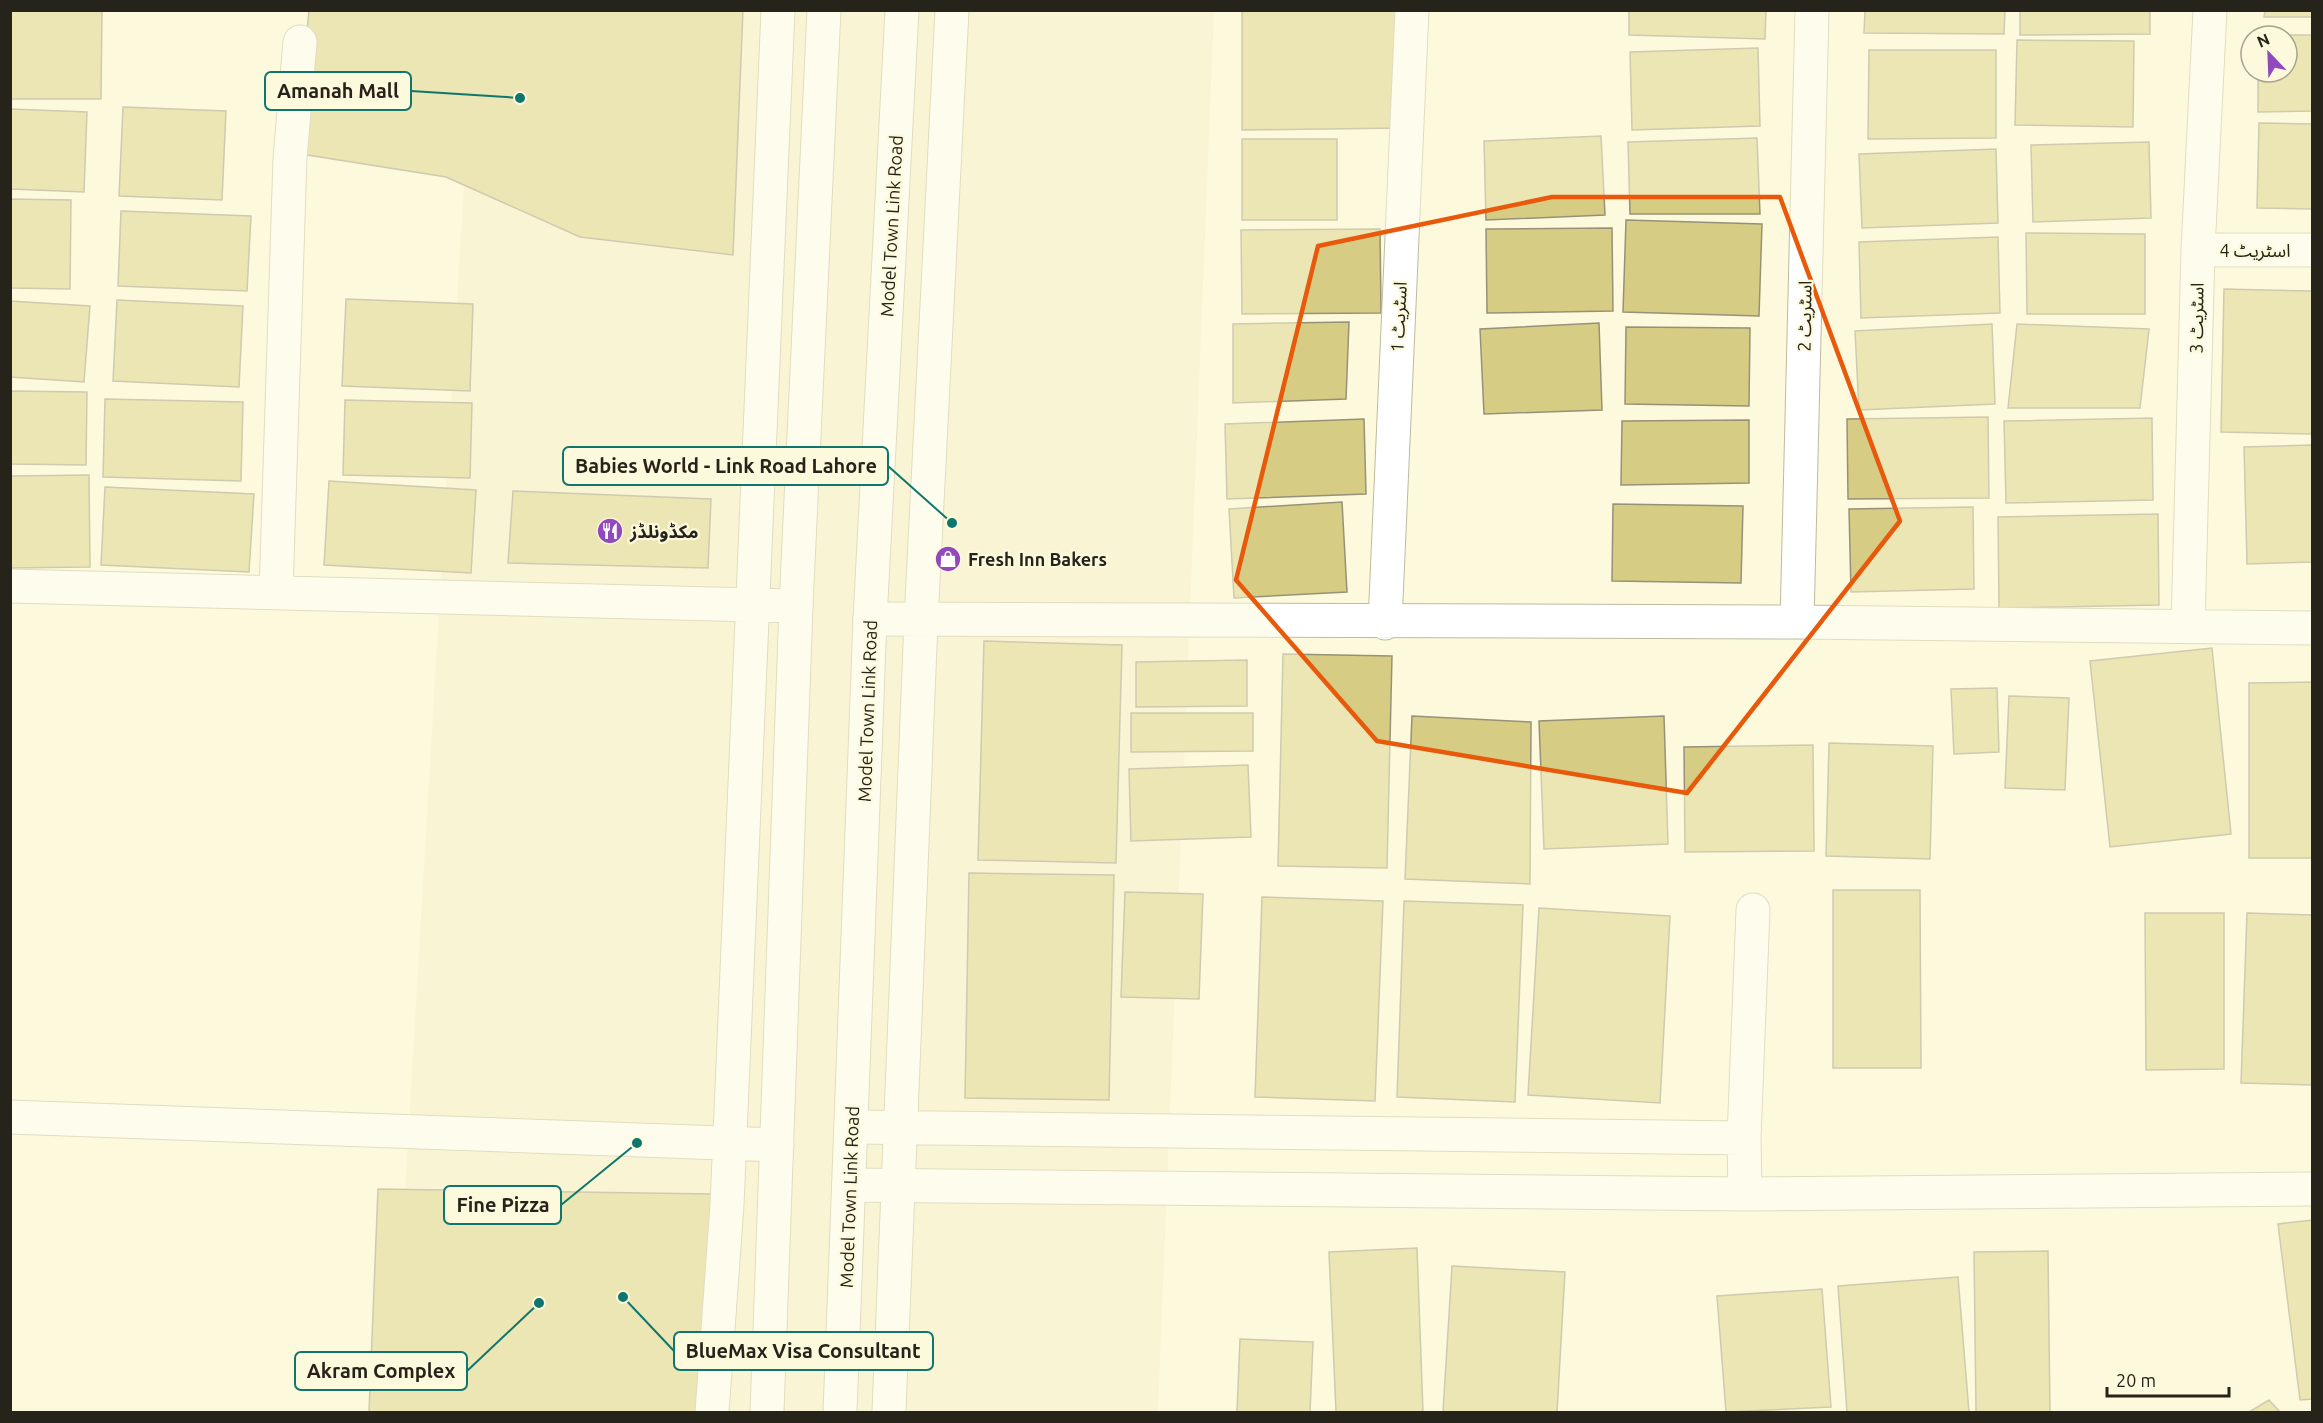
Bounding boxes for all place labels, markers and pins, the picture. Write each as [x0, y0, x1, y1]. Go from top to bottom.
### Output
callout: Amanah Mall [265, 72, 411, 110]
callout: Babies World - Link Road Lahore [563, 447, 888, 485]
restaurant icon: مکڈونلڈز [595, 516, 625, 546]
place label: مکڈونلڈز [629, 521, 698, 543]
shop icon: Fresh Inn Bakers [933, 544, 963, 574]
place label: Fresh Inn Bakers [968, 549, 1107, 569]
callout: Fine Pizza [444, 1186, 561, 1224]
callout: BlueMax Visa Consultant [674, 1332, 933, 1370]
callout: Akram Complex [295, 1352, 467, 1390]

